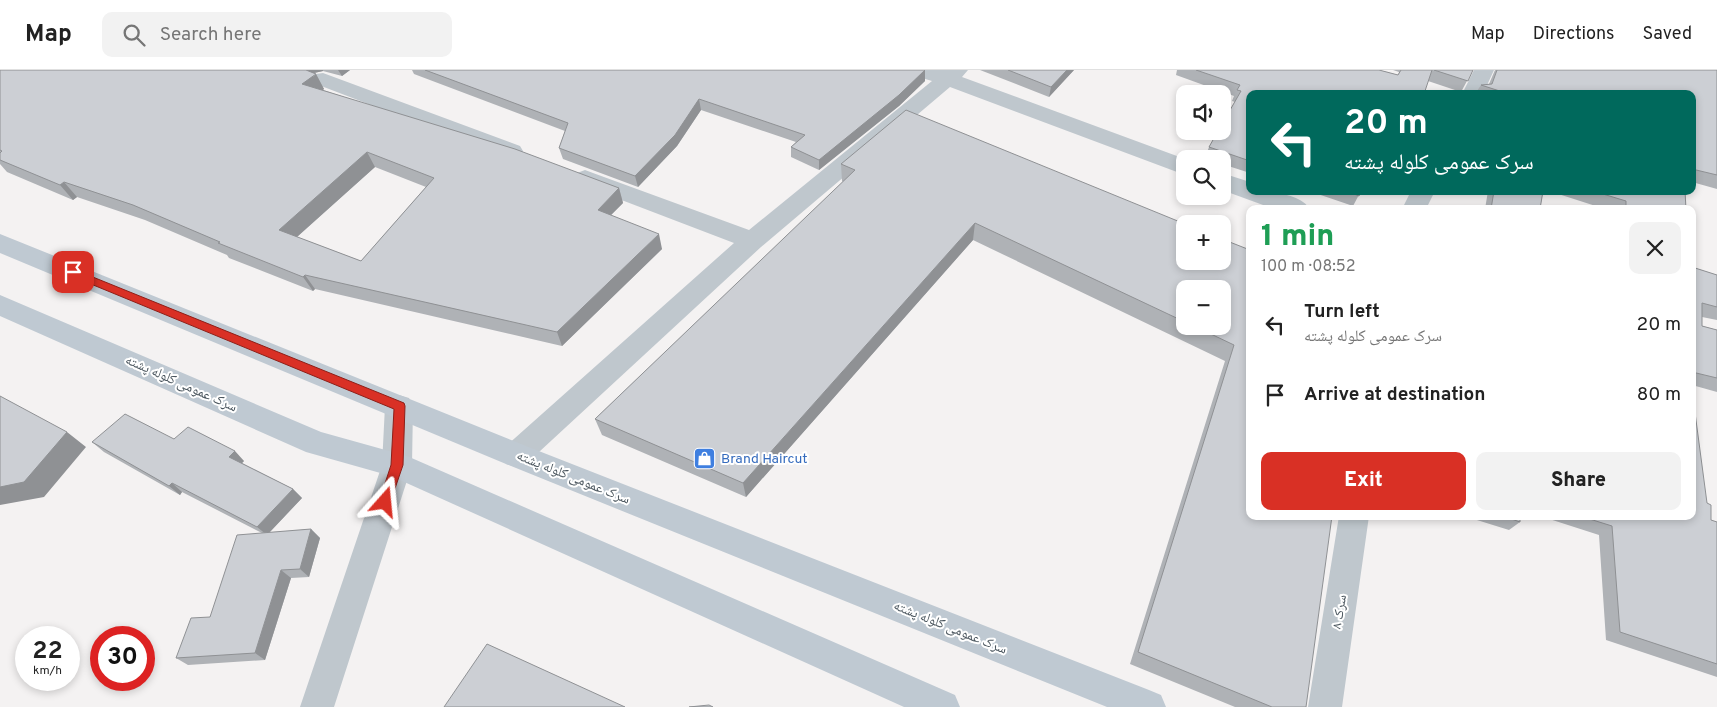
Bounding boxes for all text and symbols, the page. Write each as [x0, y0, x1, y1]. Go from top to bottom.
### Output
search box [102, 12, 452, 57]
text: Map [25, 20, 72, 50]
icon: search [120, 21, 148, 49]
text: Search here [160, 23, 261, 47]
text: Map [1471, 23, 1505, 46]
text: Directions [1533, 23, 1615, 46]
text: Saved [1643, 23, 1692, 46]
map controls [1176, 85, 1231, 335]
button: sound [1176, 85, 1231, 140]
text: 20 m [1344, 102, 1428, 146]
icon: left [1261, 110, 1326, 175]
button: search [1176, 150, 1231, 205]
text: سرک عمومی کلوله پشته [1344, 150, 1534, 177]
button: + [1176, 215, 1231, 270]
text: 1 min [1261, 219, 1334, 256]
button: close [1629, 222, 1681, 274]
pin [52, 251, 94, 293]
text: 100 m · 08:52 [1261, 257, 1356, 277]
icon: arrive [59, 258, 87, 286]
button: − [1176, 280, 1231, 335]
text: Turn left [1304, 300, 1380, 324]
icon: left [1261, 311, 1289, 339]
text: 20 m [1637, 313, 1681, 337]
text: سرک عمومی کلوله پشته [1304, 327, 1442, 347]
street label: سرک عمومی کلوله پشته [122, 352, 240, 416]
icon: arrive [1261, 381, 1289, 409]
text: Arrive at destination [1304, 383, 1485, 407]
text: 80 m [1637, 383, 1681, 407]
street label: سرک عمومی کلوله پشته [514, 447, 632, 509]
shop icon: Brand Haircut [693, 447, 717, 471]
place label: Brand Haircut [721, 451, 808, 468]
button: Exit [1261, 452, 1466, 510]
button: Share [1476, 452, 1681, 510]
position arrow [358, 475, 410, 527]
street label: سرک ۸ [1329, 594, 1351, 630]
street label: سرک عمومی کلوله پشته [891, 597, 1009, 659]
speed limit sign: 30 [90, 626, 155, 691]
text: 22 [32, 636, 63, 668]
text: km/h [33, 663, 62, 679]

